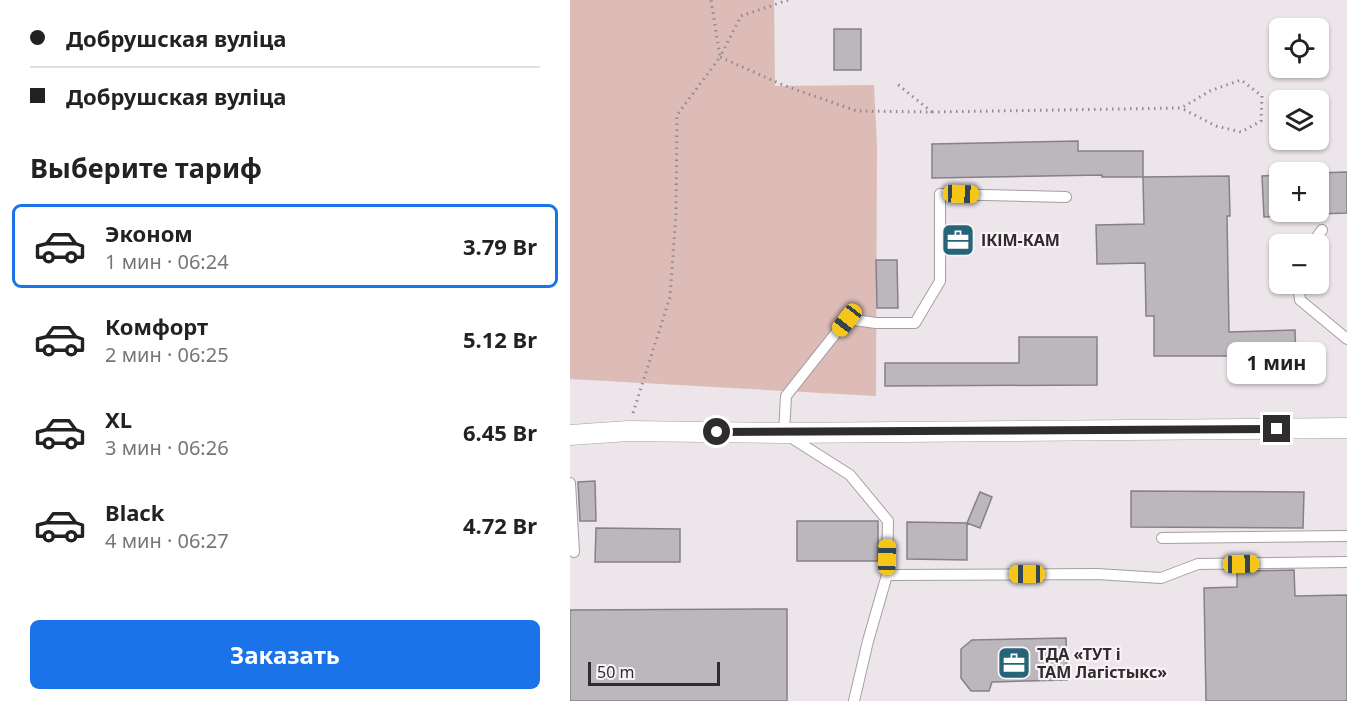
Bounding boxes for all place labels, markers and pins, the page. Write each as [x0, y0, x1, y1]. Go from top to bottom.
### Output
office icon: ІКІМ-КАМ [940, 222, 976, 258]
place label: ІКІМ-КАМ [981, 229, 1060, 251]
place label: ТДА «ТУТ і ТАМ Лагістыкс» [1037, 643, 1167, 683]
office icon: ТДА «ТУТ і ТАМ Лагістыкс» [996, 645, 1032, 681]

